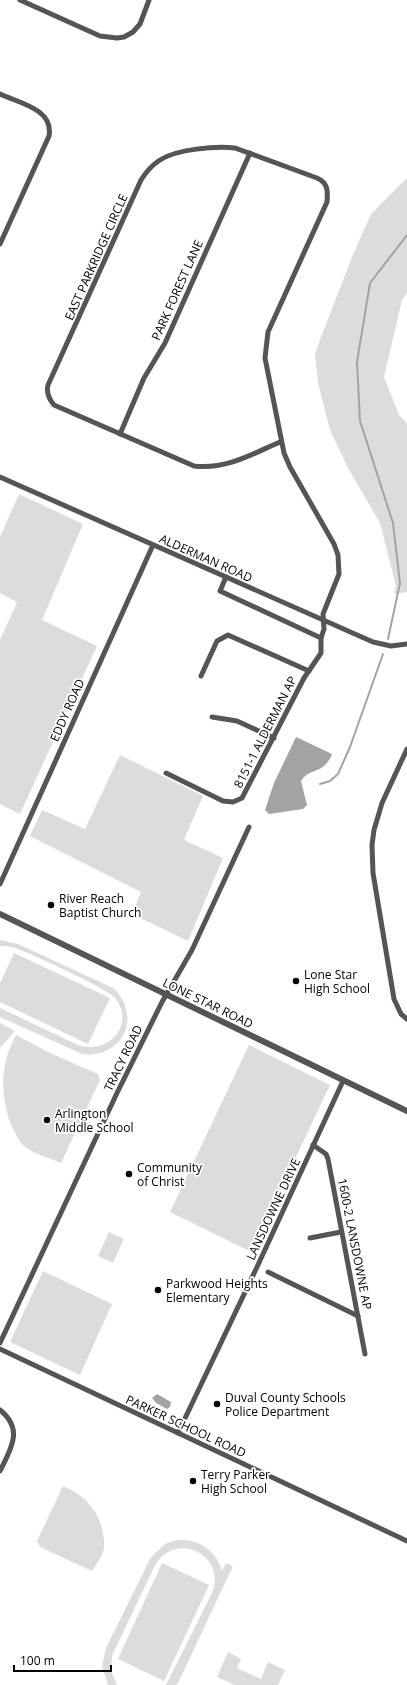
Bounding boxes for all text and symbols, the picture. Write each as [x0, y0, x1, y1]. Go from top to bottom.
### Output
street label: EAST PARKRIDGE CIRCLE [60, 191, 132, 323]
street label: PARK FOREST LANE [147, 237, 207, 343]
street label: ALDERMAN ROAD [157, 530, 255, 586]
street label: 8151-1 ALDERMAN AP [229, 673, 301, 791]
street label: EDDY ROAD [46, 676, 88, 744]
place label: River Reach Baptist Church [59, 890, 141, 921]
marker: River Reach Baptist Church [46, 900, 56, 910]
place label: Lone Star High School [304, 966, 370, 997]
street label: LONE STAR ROAD [160, 974, 256, 1032]
marker: Lone Star High School [291, 976, 301, 986]
street label: TRACY ROAD [100, 1022, 146, 1094]
place label: Arlington Middle School [55, 1105, 134, 1136]
marker: Arlington Middle School [42, 1115, 52, 1125]
street label: LANSDOWNE DRIVE [242, 1155, 304, 1263]
place label: Community of Christ [137, 1159, 203, 1190]
marker: Community of Christ [124, 1169, 134, 1179]
street label: 1600-2 LANSDOWNE AP [334, 1177, 376, 1311]
place label: Parkwood Heights Elementary [166, 1275, 268, 1306]
marker: Parkwood Heights Elementary [153, 1285, 163, 1295]
place label: Duval County Schools Police Department [225, 1389, 346, 1420]
street label: PARKER SCHOOL ROAD [123, 1391, 249, 1461]
marker: Duval County Schools Police Department [212, 1399, 222, 1409]
place label: Terry Parker High School [201, 1466, 270, 1497]
marker: Terry Parker High School [188, 1476, 198, 1486]
scale bar [14, 1647, 111, 1673]
text: 100 m [20, 1652, 55, 1669]

